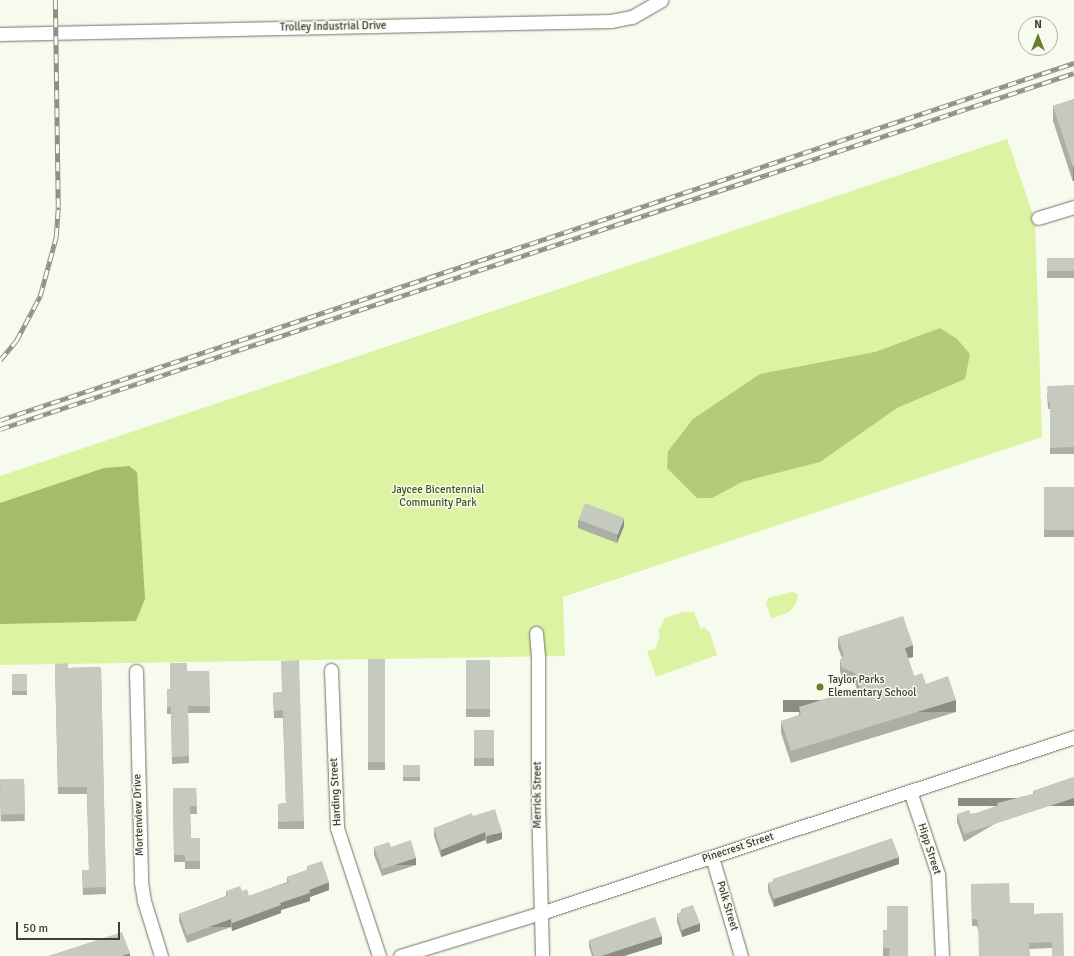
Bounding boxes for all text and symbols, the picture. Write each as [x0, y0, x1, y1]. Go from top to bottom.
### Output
north arrow [1018, 16, 1058, 56]
text: N [1034, 18, 1042, 31]
street label: Trolley Industrial Drive [280, 19, 386, 35]
park label: Jaycee Bicentennial Community Park [392, 484, 484, 510]
place label: Taylor Parks Elementary School [828, 674, 916, 700]
marker: Taylor Parks Elementary School [815, 682, 825, 692]
street label: Harding Street [328, 757, 344, 827]
street label: Merrick Street [531, 761, 545, 829]
street label: Mortenview Drive [131, 774, 147, 856]
street label: Hipp Street [915, 822, 943, 876]
street label: Pinecrest Street [700, 830, 776, 866]
street label: Polk Street [713, 879, 741, 933]
scale bar [18, 914, 122, 940]
text: 50 m [23, 921, 48, 936]

